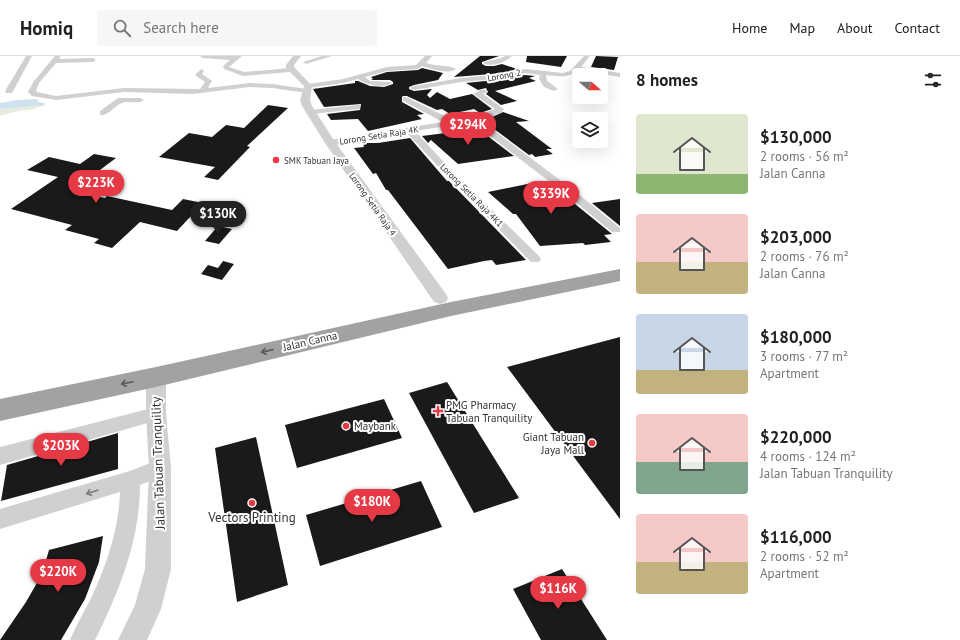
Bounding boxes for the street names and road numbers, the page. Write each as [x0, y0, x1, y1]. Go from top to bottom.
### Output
street label: Lorong 2 [486, 67, 522, 83]
street label: Lorong Setia Raja 4K [339, 123, 420, 147]
street label: Lorong Setia Raja 4K1 [438, 161, 506, 229]
street label: Lorong Setia Raja 4 [347, 170, 399, 238]
street label: Jalan Canna [280, 328, 339, 354]
street label: Jalan Tabuan Tranquility [147, 396, 169, 531]

